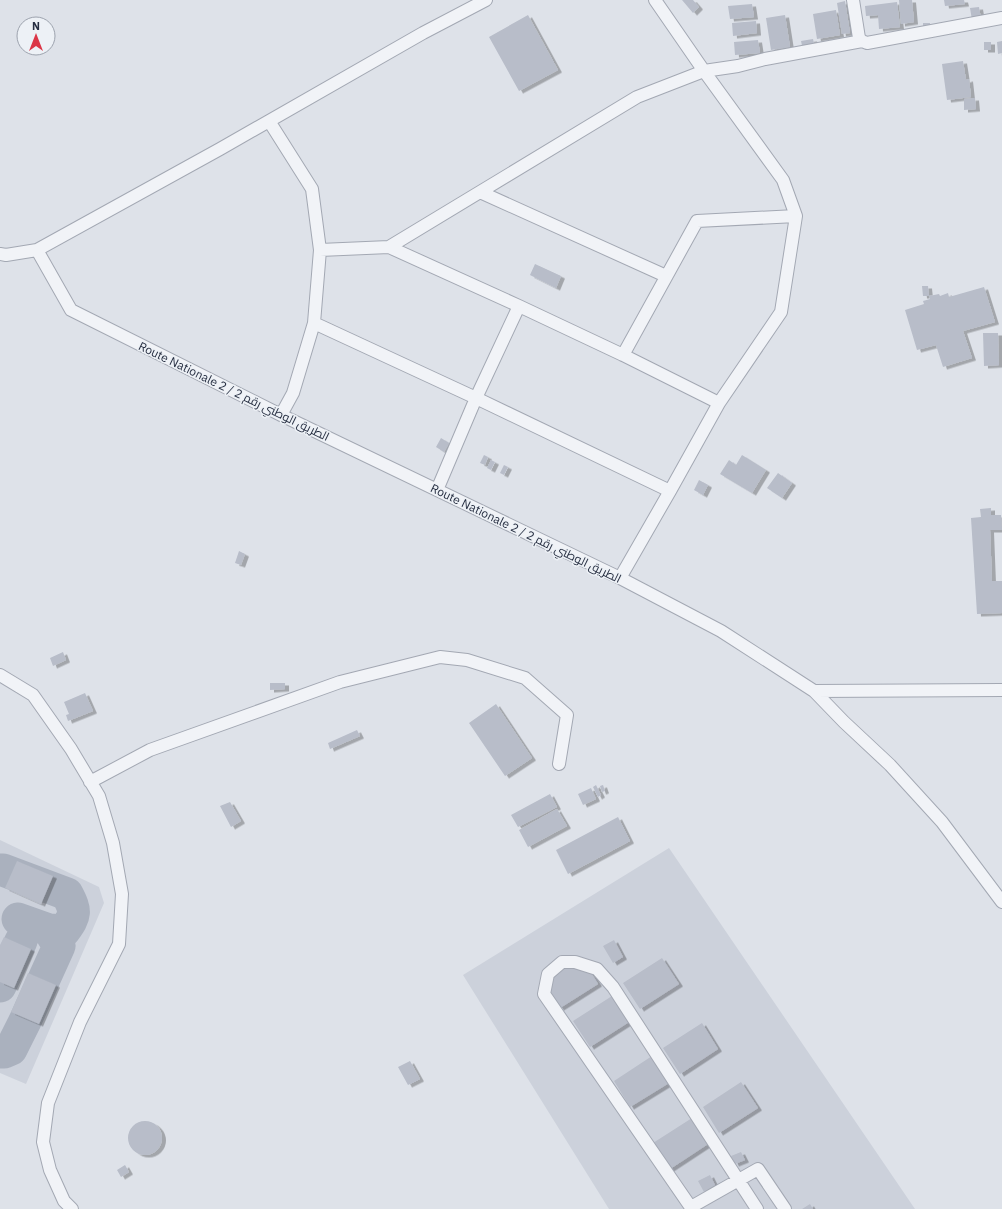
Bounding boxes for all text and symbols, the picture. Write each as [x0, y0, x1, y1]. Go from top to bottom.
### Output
north arrow [16, 16, 56, 56]
text: N [32, 19, 40, 33]
street label: Route Nationale 2 / الطريق الوطني رقم 2 [135, 338, 332, 447]
street label: Route Nationale 2 / الطريق الوطني رقم 2 [427, 480, 624, 589]

